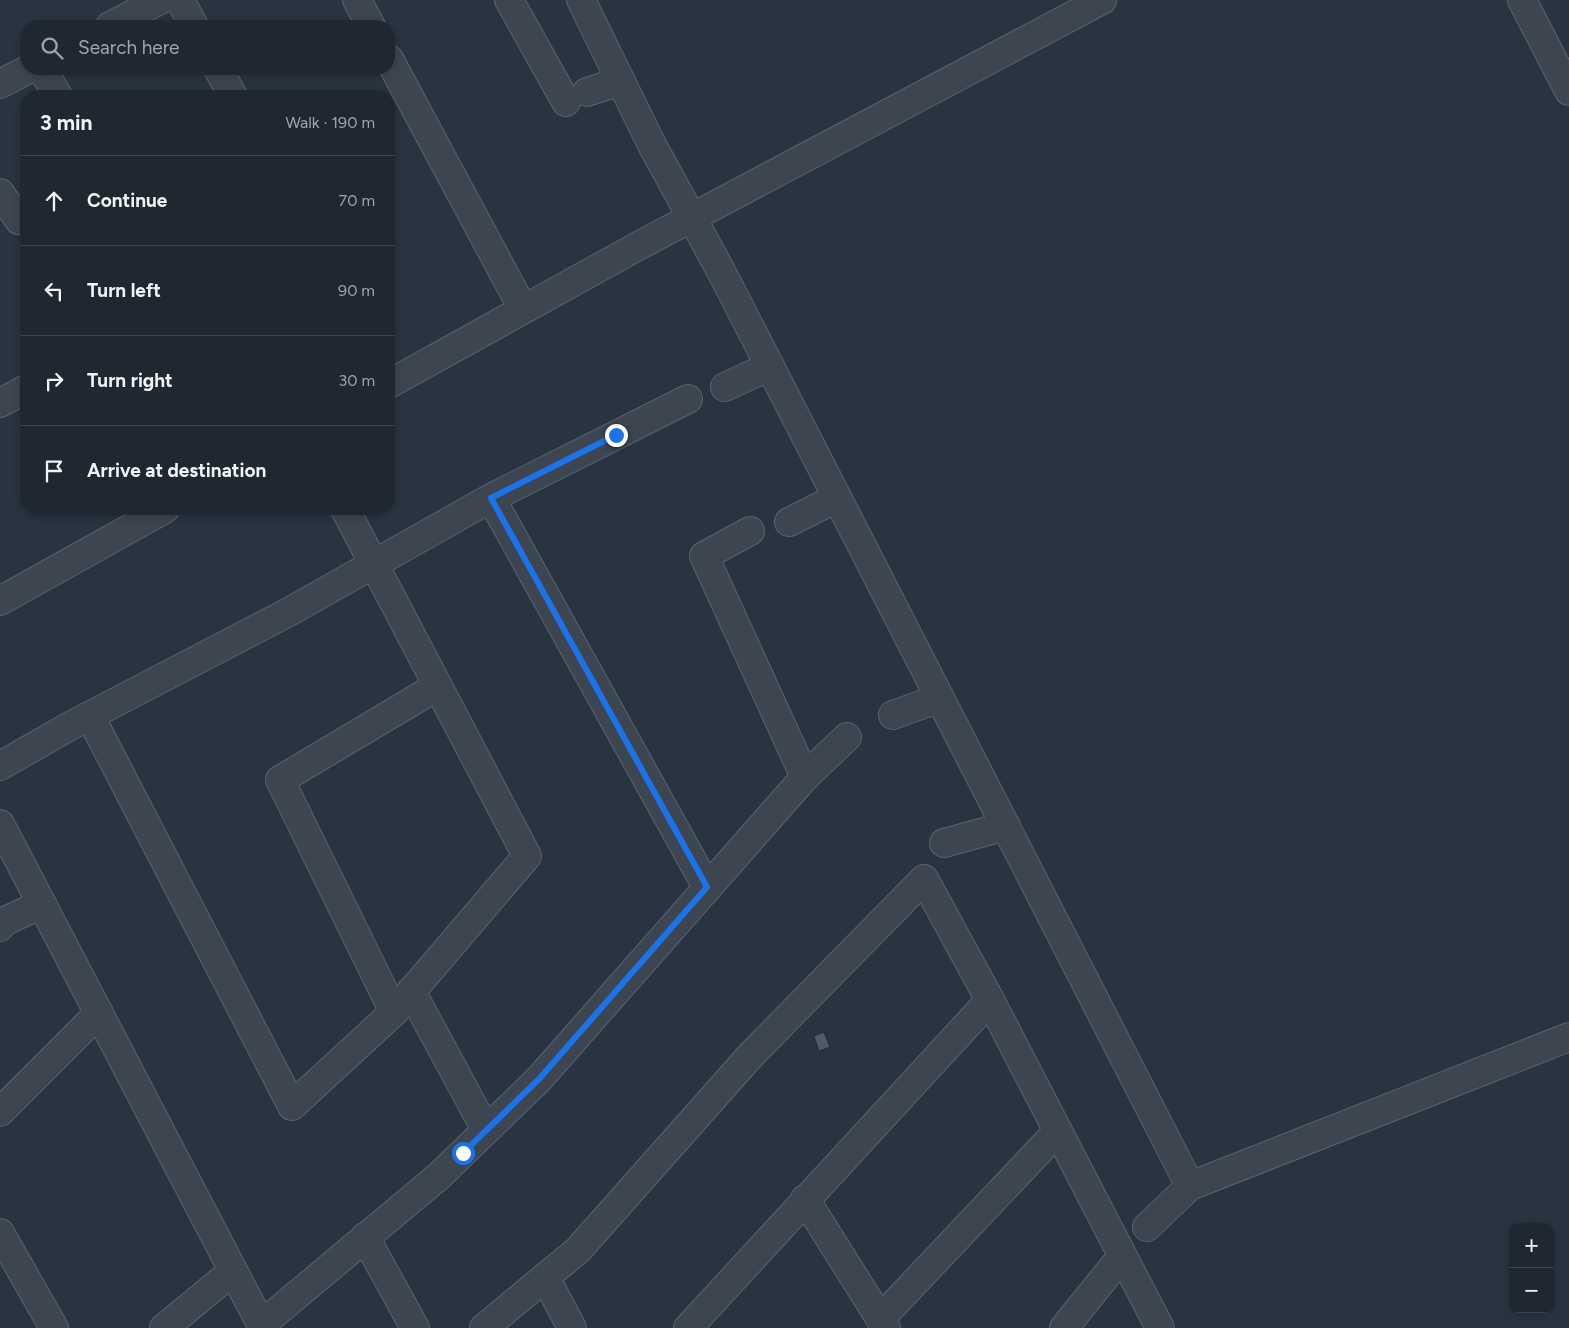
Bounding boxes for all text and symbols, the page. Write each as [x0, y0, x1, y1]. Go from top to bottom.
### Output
search box [20, 20, 395, 75]
icon: search [38, 34, 66, 62]
text: Search here [78, 36, 180, 59]
text: 3 min [40, 110, 92, 135]
text: Walk · 190 m [285, 113, 375, 132]
icon: ahead [40, 187, 68, 215]
text: Continue [87, 189, 167, 212]
text: 70 m [339, 191, 375, 210]
icon: left [40, 277, 68, 305]
text: Turn left [87, 279, 161, 302]
text: 90 m [338, 281, 375, 300]
icon: right [40, 367, 68, 395]
text: Turn right [87, 369, 173, 392]
text: 30 m [338, 371, 375, 390]
route end [605, 424, 628, 447]
icon: arrive [40, 457, 68, 485]
text: Arrive at destination [87, 459, 266, 482]
route start [452, 1142, 475, 1165]
map controls [1509, 1223, 1554, 1313]
button: + [1509, 1223, 1554, 1268]
button: − [1509, 1268, 1554, 1313]

